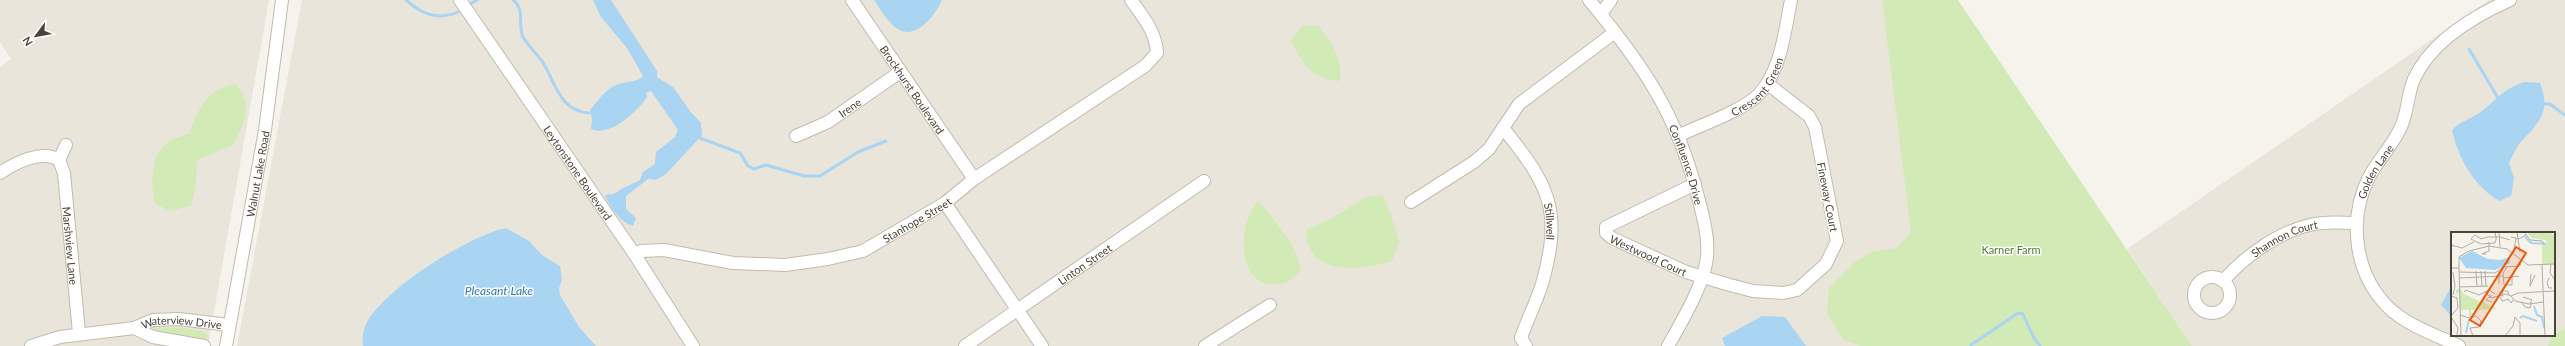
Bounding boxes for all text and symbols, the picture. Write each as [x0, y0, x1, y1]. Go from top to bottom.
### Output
north arrow [16, 16, 56, 56]
text: N [19, 35, 35, 49]
street label: Brockhurst Boulevard [878, 42, 948, 136]
street label: Crescent Green [1729, 55, 1785, 118]
street label: Irene [836, 95, 863, 119]
street label: Confluence Drive [1667, 122, 1706, 206]
street label: Leytonstone Boulevard [541, 123, 615, 222]
street label: Walnut Lake Road [243, 130, 271, 218]
street label: Golden Lane [2355, 142, 2396, 200]
street label: Fineway Court [1815, 161, 1841, 233]
street label: Stanhope Street [880, 194, 954, 245]
street label: Stillwell [1542, 201, 1558, 240]
street label: Marshview Lane [61, 206, 81, 286]
street label: Shannon Court [2248, 217, 2318, 259]
street label: Westwood Court [1608, 232, 1689, 278]
inset map [2451, 232, 2555, 336]
street label: Linton Street [1055, 240, 1114, 287]
park label: Karner Farm [1981, 243, 2041, 256]
water label: Pleasant Lake [465, 283, 533, 298]
street label: Waterview Drive [139, 312, 223, 331]

